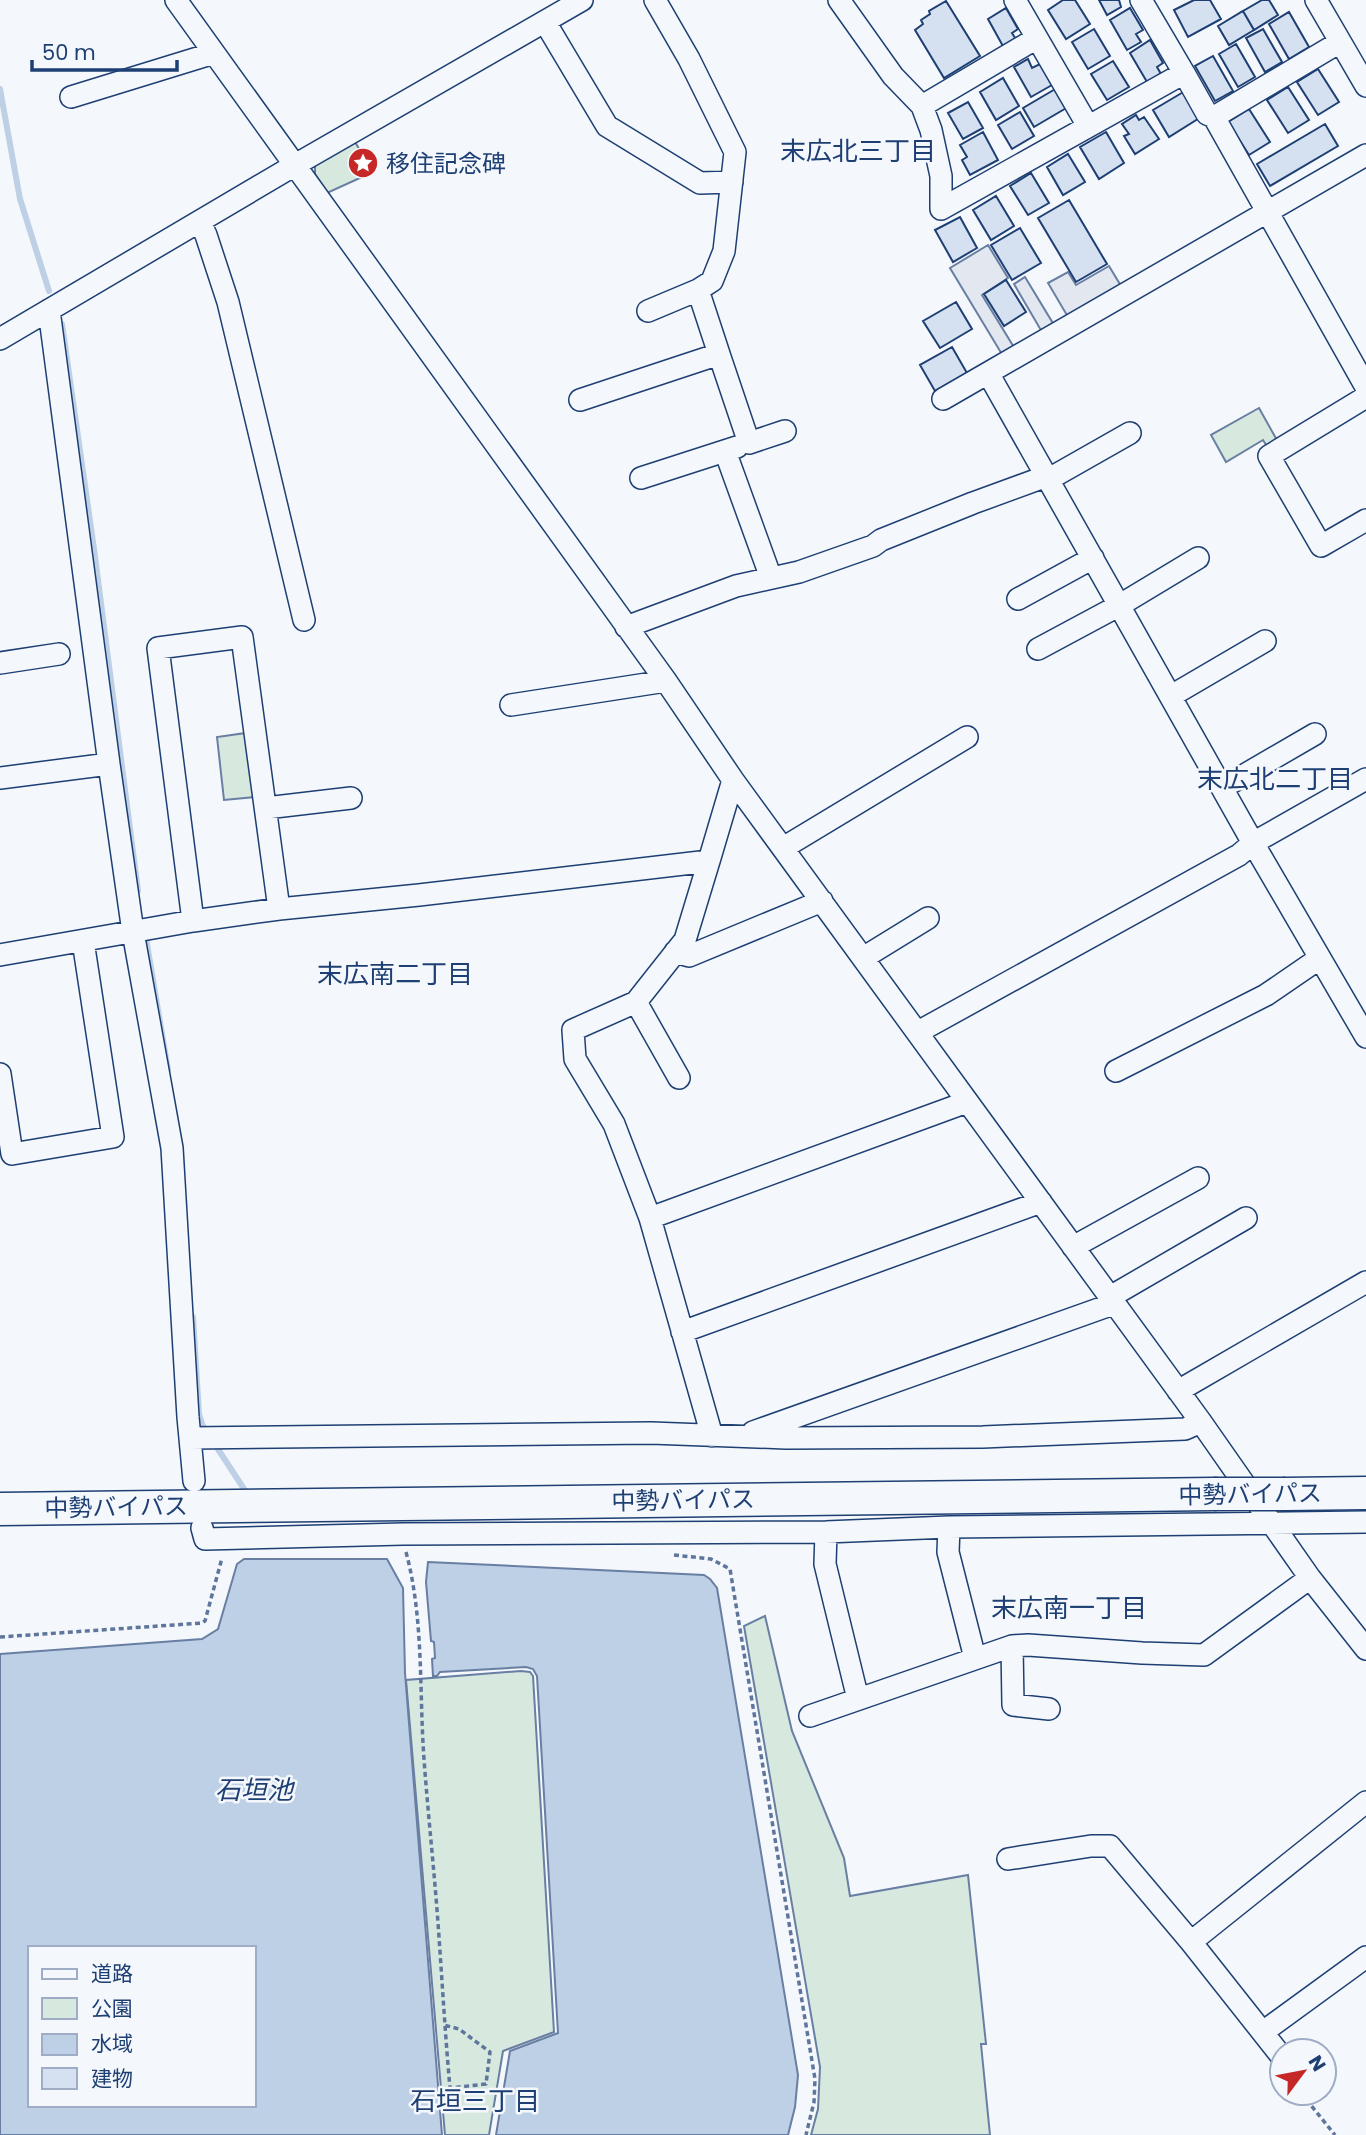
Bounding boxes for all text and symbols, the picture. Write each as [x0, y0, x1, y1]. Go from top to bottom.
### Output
scale bar [32, 28, 177, 72]
text: 50 m [42, 38, 96, 67]
district label: 末広北三丁目 [780, 133, 936, 169]
place icon: 移住記念碑 [346, 146, 380, 180]
place label: 移住記念碑 [386, 147, 506, 180]
district label: 末広北二丁目 [1197, 761, 1353, 797]
district label: 末広南二丁目 [317, 956, 473, 992]
street label: 中勢バイパス [1178, 1476, 1322, 1512]
street label: 中勢バイパス [611, 1482, 755, 1518]
street label: 中勢バイパス [44, 1489, 188, 1525]
district label: 末広南一丁目 [991, 1590, 1147, 1626]
water label: 石垣池 [215, 1772, 296, 1808]
legend [28, 1946, 256, 2107]
text: 道路 [91, 1959, 133, 1988]
text: 公園 [91, 1994, 133, 2023]
text: 水域 [91, 2029, 133, 2058]
north arrow [1268, 2037, 1338, 2107]
text: N [1302, 2050, 1332, 2076]
text: 建物 [91, 2064, 133, 2093]
district label: 石垣三丁目 [410, 2083, 540, 2119]

